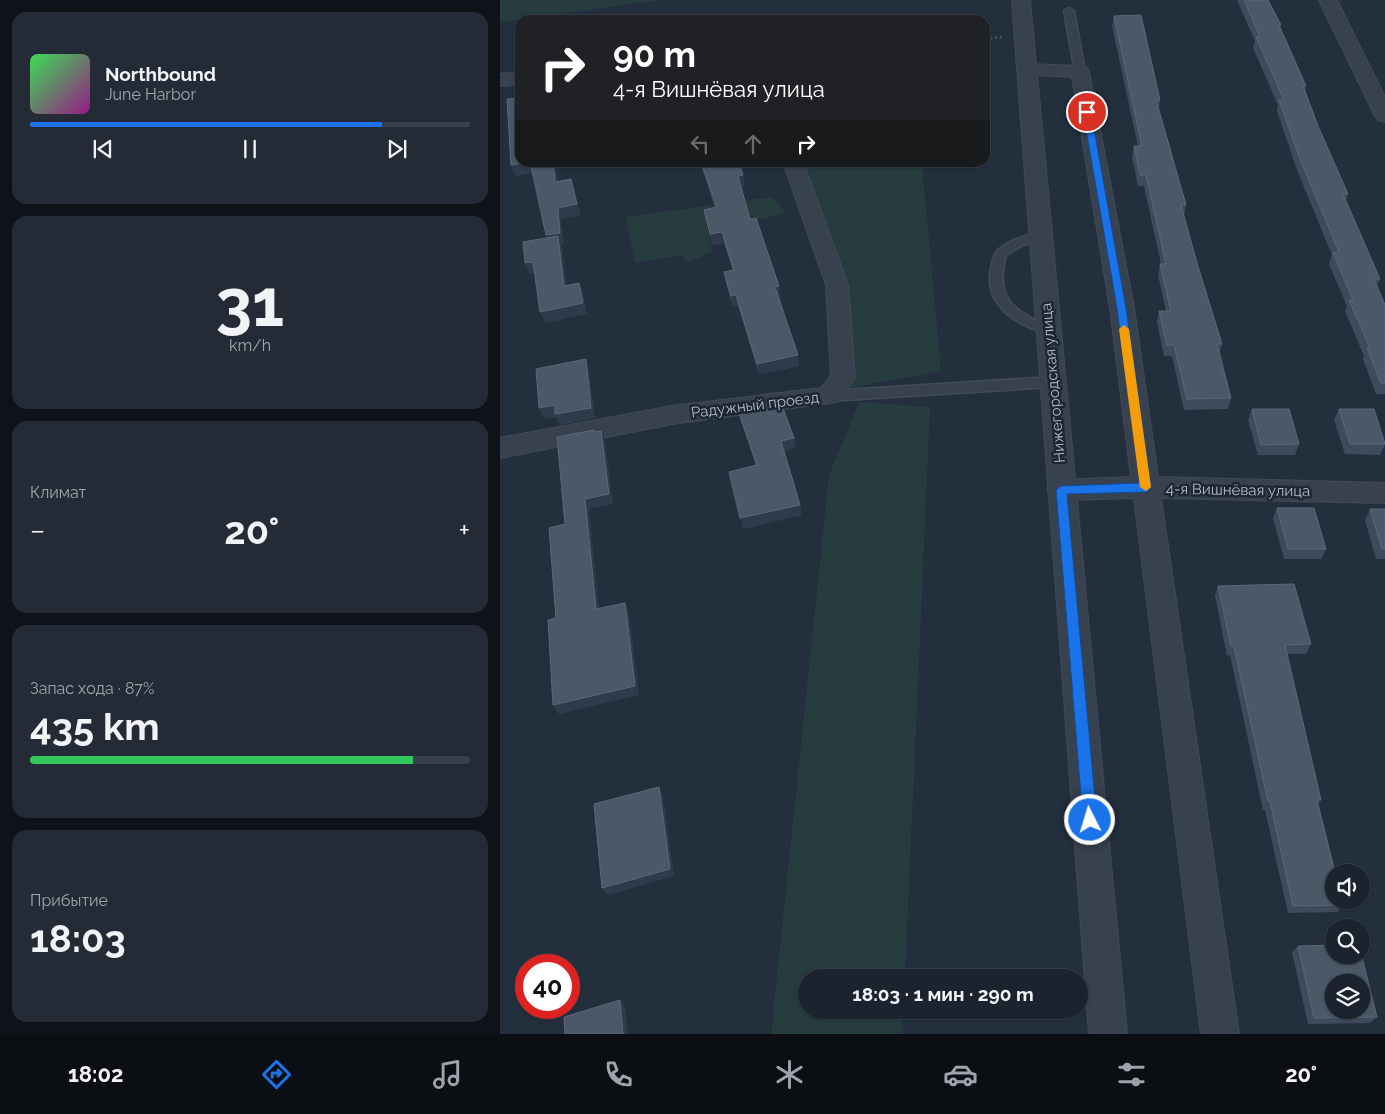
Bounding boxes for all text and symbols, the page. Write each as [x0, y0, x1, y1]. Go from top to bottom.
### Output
text: 90 m [613, 34, 696, 75]
icon: right [530, 35, 595, 100]
text: Northbound [105, 63, 216, 85]
text: 4-я Вишнёвая улица [613, 76, 825, 102]
text: June Harbor [105, 85, 196, 104]
pin [1066, 91, 1108, 133]
icon: arrive [1073, 98, 1101, 126]
icon: left [686, 130, 714, 158]
icon: ahead [739, 130, 767, 158]
icon: right [792, 130, 820, 158]
icon: previous [89, 135, 117, 163]
icon: pause [236, 135, 264, 163]
icon: next [383, 135, 411, 163]
text: 31 [216, 265, 284, 341]
street label: Нижегородская улица [1037, 302, 1069, 464]
text: km/h [229, 336, 271, 355]
street label: Радужный проезд [690, 388, 820, 422]
street label: 4-я Вишнёвая улица [1166, 480, 1310, 500]
text: Климат [30, 483, 86, 502]
text: 20° [224, 508, 279, 553]
text: − [30, 514, 45, 547]
text: + [458, 514, 470, 547]
text: Запас хода · 87% [30, 679, 154, 698]
text: 435 km [30, 704, 160, 749]
position arrow [1063, 793, 1115, 845]
map controls [1325, 864, 1370, 1019]
button: sound [1325, 864, 1370, 909]
text: Прибытие [30, 891, 108, 910]
text: 18:03 [30, 916, 126, 961]
button: search [1325, 919, 1370, 964]
speed limit sign: 40 [515, 954, 580, 1019]
button: layers [1325, 974, 1370, 1019]
text: 18:03 · 1 мин · 290 m [852, 983, 1034, 1005]
icon: directions [259, 1057, 294, 1092]
icon: music [430, 1057, 465, 1092]
icon: phone [601, 1057, 636, 1092]
icon: climate [772, 1057, 807, 1092]
icon: car [943, 1057, 978, 1092]
icon: filters [1114, 1057, 1149, 1092]
text: 18:02 [68, 1061, 123, 1087]
text: 20° [1285, 1061, 1317, 1087]

